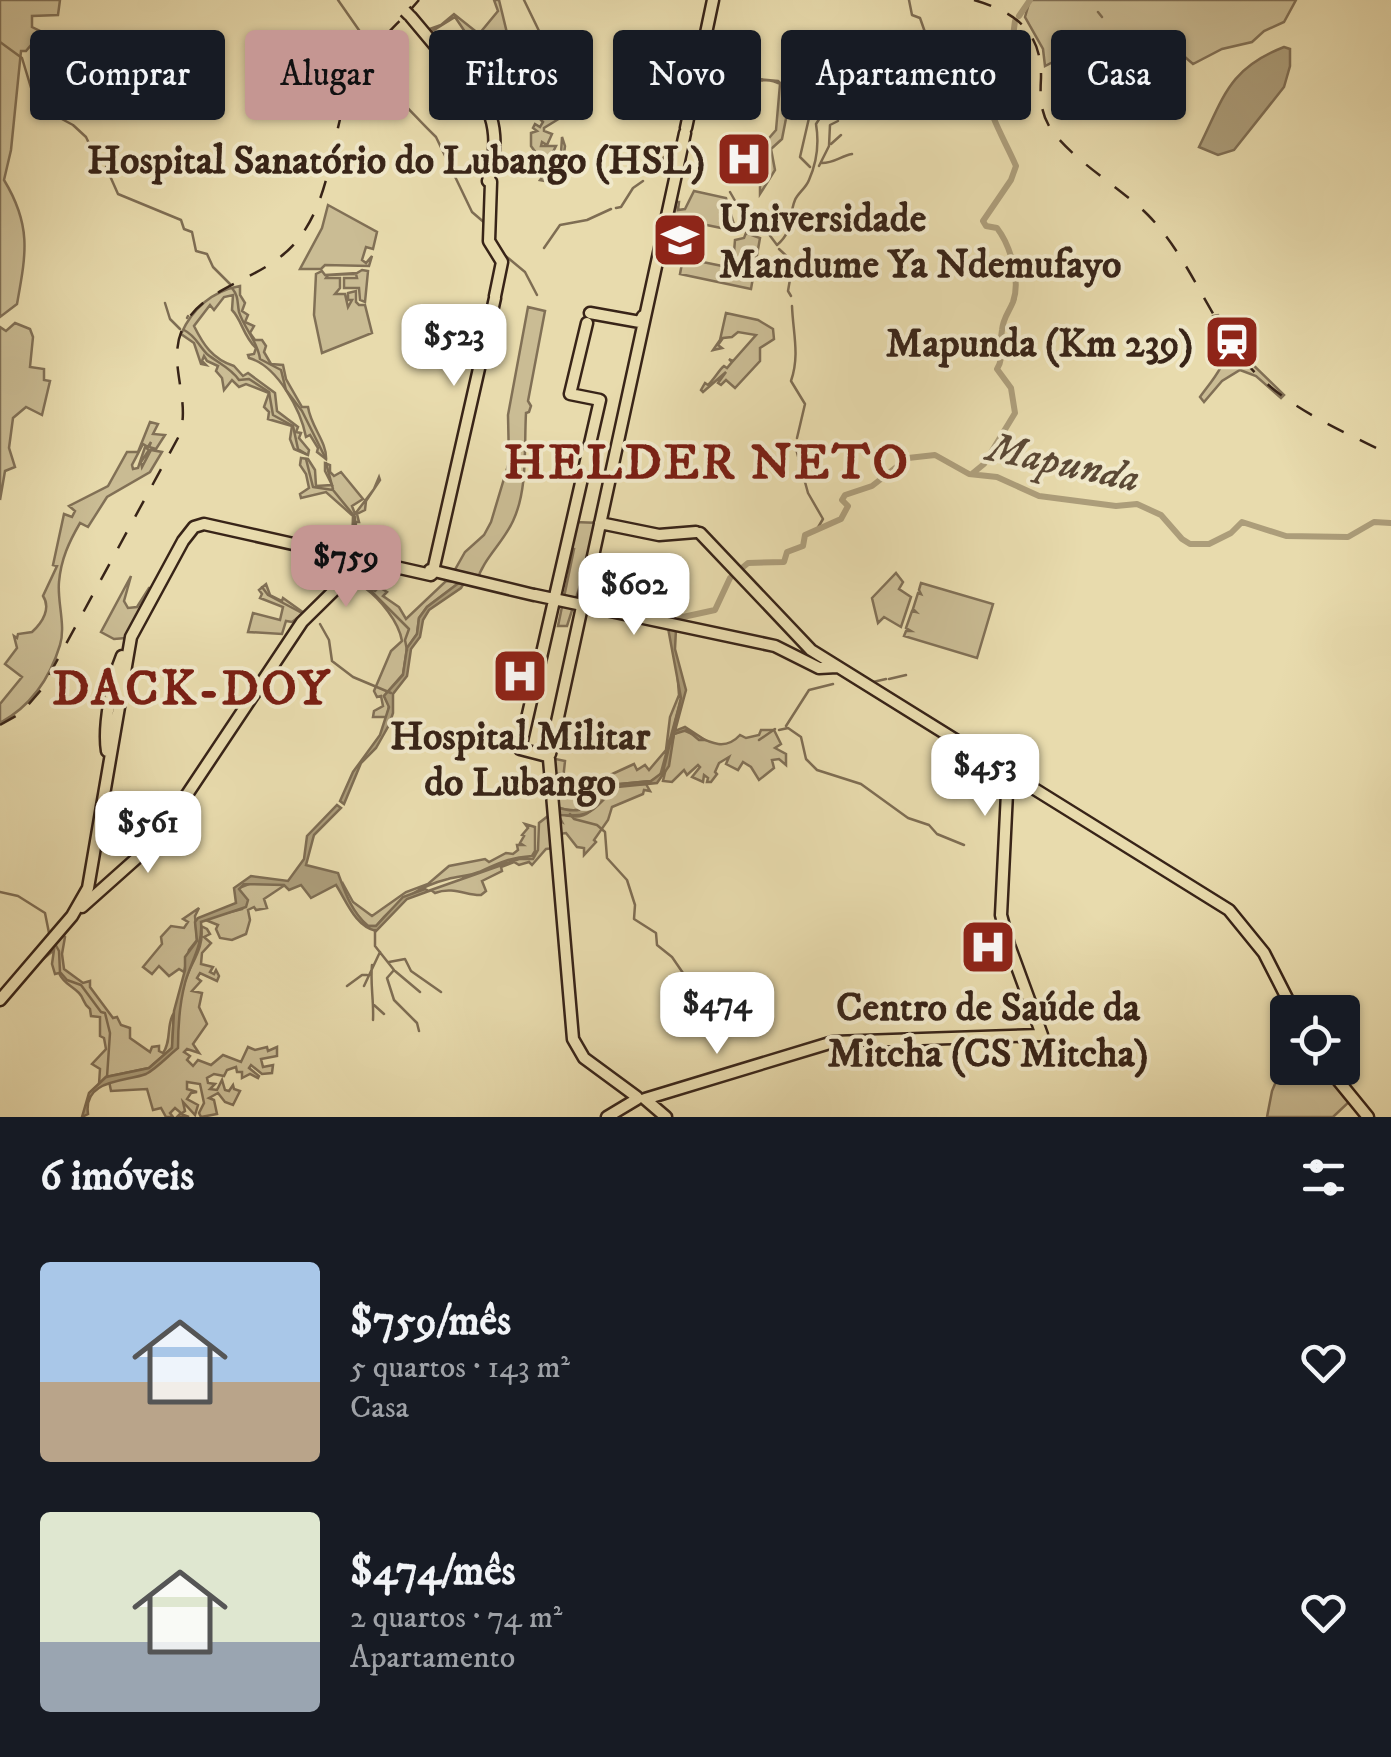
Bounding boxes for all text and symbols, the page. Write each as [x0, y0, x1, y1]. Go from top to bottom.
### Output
chip: Comprar [30, 30, 225, 120]
chip: Alugar [245, 30, 409, 120]
chip: Filtros [429, 30, 593, 120]
chip: Novo [613, 30, 761, 120]
chip: Apartamento [781, 30, 1031, 120]
chip: Casa [1051, 30, 1186, 120]
hospital icon: Hospital Sanatório do Lubango (HSL) [714, 129, 774, 189]
place label: Hospital Sanatório do Lubango (HSL) [87, 137, 705, 187]
place label: Universidade Mandume Ya Ndemufayo [719, 195, 1121, 291]
school or university icon: Universidade Mandume Ya Ndemufayo [650, 210, 710, 270]
pin: $523 [395, 304, 513, 389]
station icon: Mapunda (Km 239) [1202, 312, 1262, 372]
text: $523 [423, 316, 485, 356]
place label: Mapunda (Km 239) [886, 320, 1193, 370]
water label: Mapunda [979, 422, 1144, 505]
district label: HELDER NETO [504, 432, 910, 495]
pin: $759 [287, 525, 405, 610]
text: $759 [313, 537, 379, 577]
pin: $602 [575, 553, 693, 638]
text: $602 [600, 565, 668, 605]
hospital icon: Hospital Militar do Lubango [490, 646, 550, 706]
district label: DACK-DOY [52, 658, 332, 721]
place label: Hospital Militar do Lubango [390, 713, 651, 809]
pin: $453 [926, 734, 1044, 819]
text: $453 [953, 746, 1017, 786]
pin: $561 [89, 791, 207, 876]
text: $561 [117, 803, 179, 843]
hospital icon: Centro de Saúde da Mitcha (CS Mitcha) [958, 917, 1018, 977]
pin: $474 [658, 972, 776, 1057]
text: $474 [682, 984, 752, 1024]
place label: Centro de Saúde da Mitcha (CS Mitcha) [828, 984, 1148, 1080]
map controls [1270, 995, 1360, 1085]
button: locate [1270, 995, 1360, 1085]
icon: filters [1296, 1150, 1351, 1205]
text: 6 imóveis [40, 1151, 194, 1203]
text: $759/mês [350, 1296, 511, 1348]
icon: home [120, 1302, 240, 1422]
icon: heart [1296, 1335, 1351, 1390]
text: 5 quartos · 143 m² [350, 1348, 570, 1388]
text: Casa [350, 1388, 409, 1428]
text: $474/mês [350, 1546, 516, 1598]
icon: home [120, 1552, 240, 1672]
icon: heart [1296, 1585, 1351, 1640]
text: 2 quartos · 74 m² [350, 1598, 562, 1638]
text: Apartamento [350, 1638, 515, 1678]

